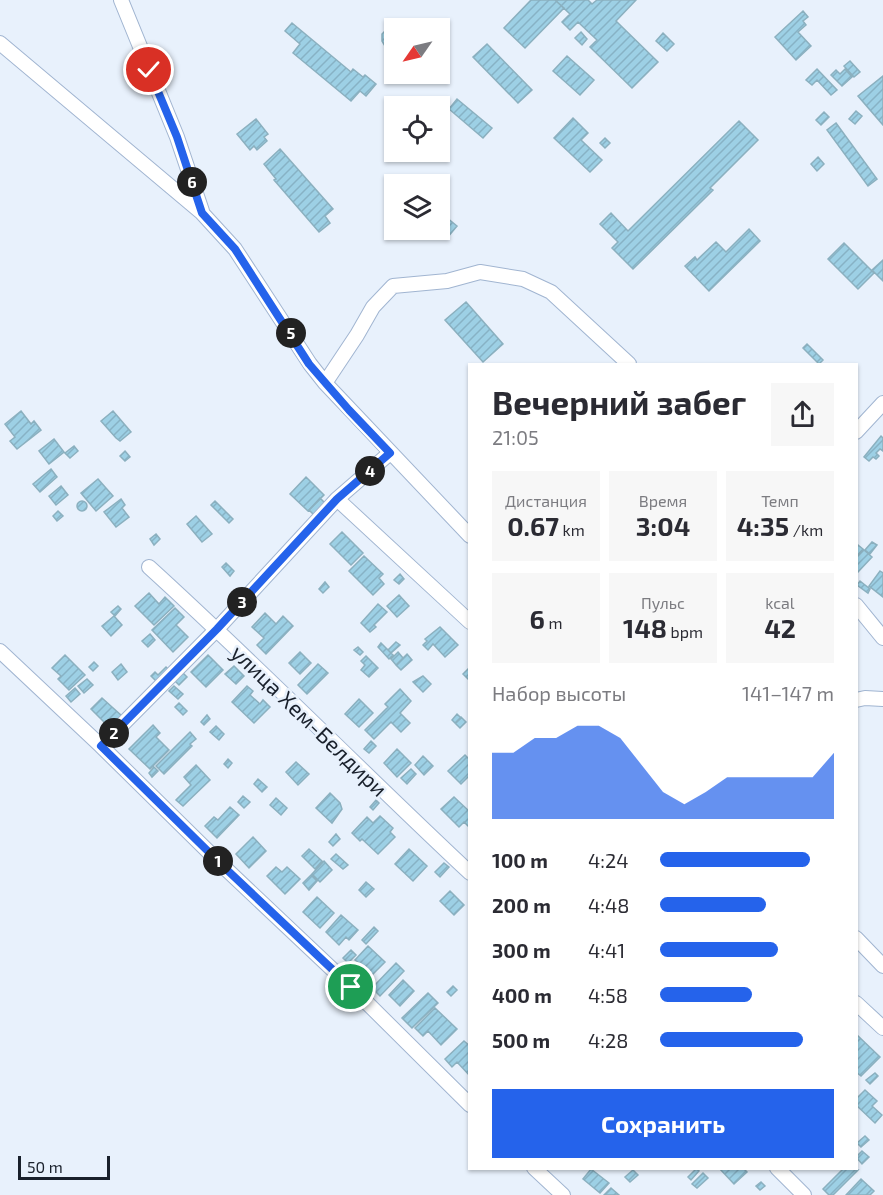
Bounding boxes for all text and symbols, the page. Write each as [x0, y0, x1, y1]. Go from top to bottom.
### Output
north arrow [384, 18, 450, 84]
map controls [384, 18, 450, 240]
pin [123, 44, 174, 95]
icon: check [132, 53, 165, 86]
button: locate [384, 96, 450, 162]
pin: 6 [177, 167, 207, 197]
text: 6 [187, 172, 197, 191]
button: layers [384, 174, 450, 240]
pin: 5 [276, 318, 306, 348]
text: 5 [287, 323, 295, 342]
text: Вечерний забег [492, 382, 746, 422]
button: share [771, 383, 834, 446]
text: 21:05 [492, 425, 539, 449]
pin: 4 [355, 456, 385, 486]
text: 4 [365, 461, 375, 480]
text: Дистанция [505, 491, 587, 510]
text: Время [639, 491, 687, 510]
text: Темп [761, 491, 799, 510]
text: 0.67 [507, 510, 559, 541]
text: 3:04 [636, 510, 690, 541]
text: 4:35 [737, 510, 789, 541]
text: km [559, 520, 585, 539]
text: /km [789, 520, 823, 539]
pin: 3 [227, 587, 257, 617]
text: 3 [237, 592, 247, 611]
text: Пульс [641, 593, 685, 612]
text: kcal [765, 593, 795, 612]
text: 6 [530, 603, 545, 634]
text: 148 [623, 612, 667, 643]
text: 42 [764, 612, 796, 643]
text: m [545, 613, 562, 632]
text: bpm [667, 622, 703, 641]
street label: улица Хем-Белдири [226, 639, 393, 802]
text: Набор высоты [492, 681, 626, 705]
text: 141–147 m [742, 681, 834, 705]
pin: 2 [99, 718, 129, 748]
text: 2 [109, 723, 119, 742]
pin: 1 [203, 846, 233, 876]
text: 100 m [492, 848, 548, 872]
text: 4:24 [588, 848, 629, 872]
text: 1 [215, 851, 221, 870]
text: 200 m [492, 893, 551, 917]
text: 4:48 [588, 893, 629, 917]
text: 300 m [492, 938, 551, 962]
text: 4:41 [588, 938, 625, 962]
pin [325, 961, 376, 1012]
icon: arrive [334, 970, 367, 1003]
text: 400 m [492, 983, 552, 1007]
text: 4:58 [588, 983, 628, 1007]
text: 500 m [492, 1028, 550, 1052]
text: 4:28 [588, 1028, 628, 1052]
button: Сохранить [492, 1089, 834, 1158]
scale bar [18, 1153, 110, 1180]
text: 50 m [27, 1157, 63, 1176]

